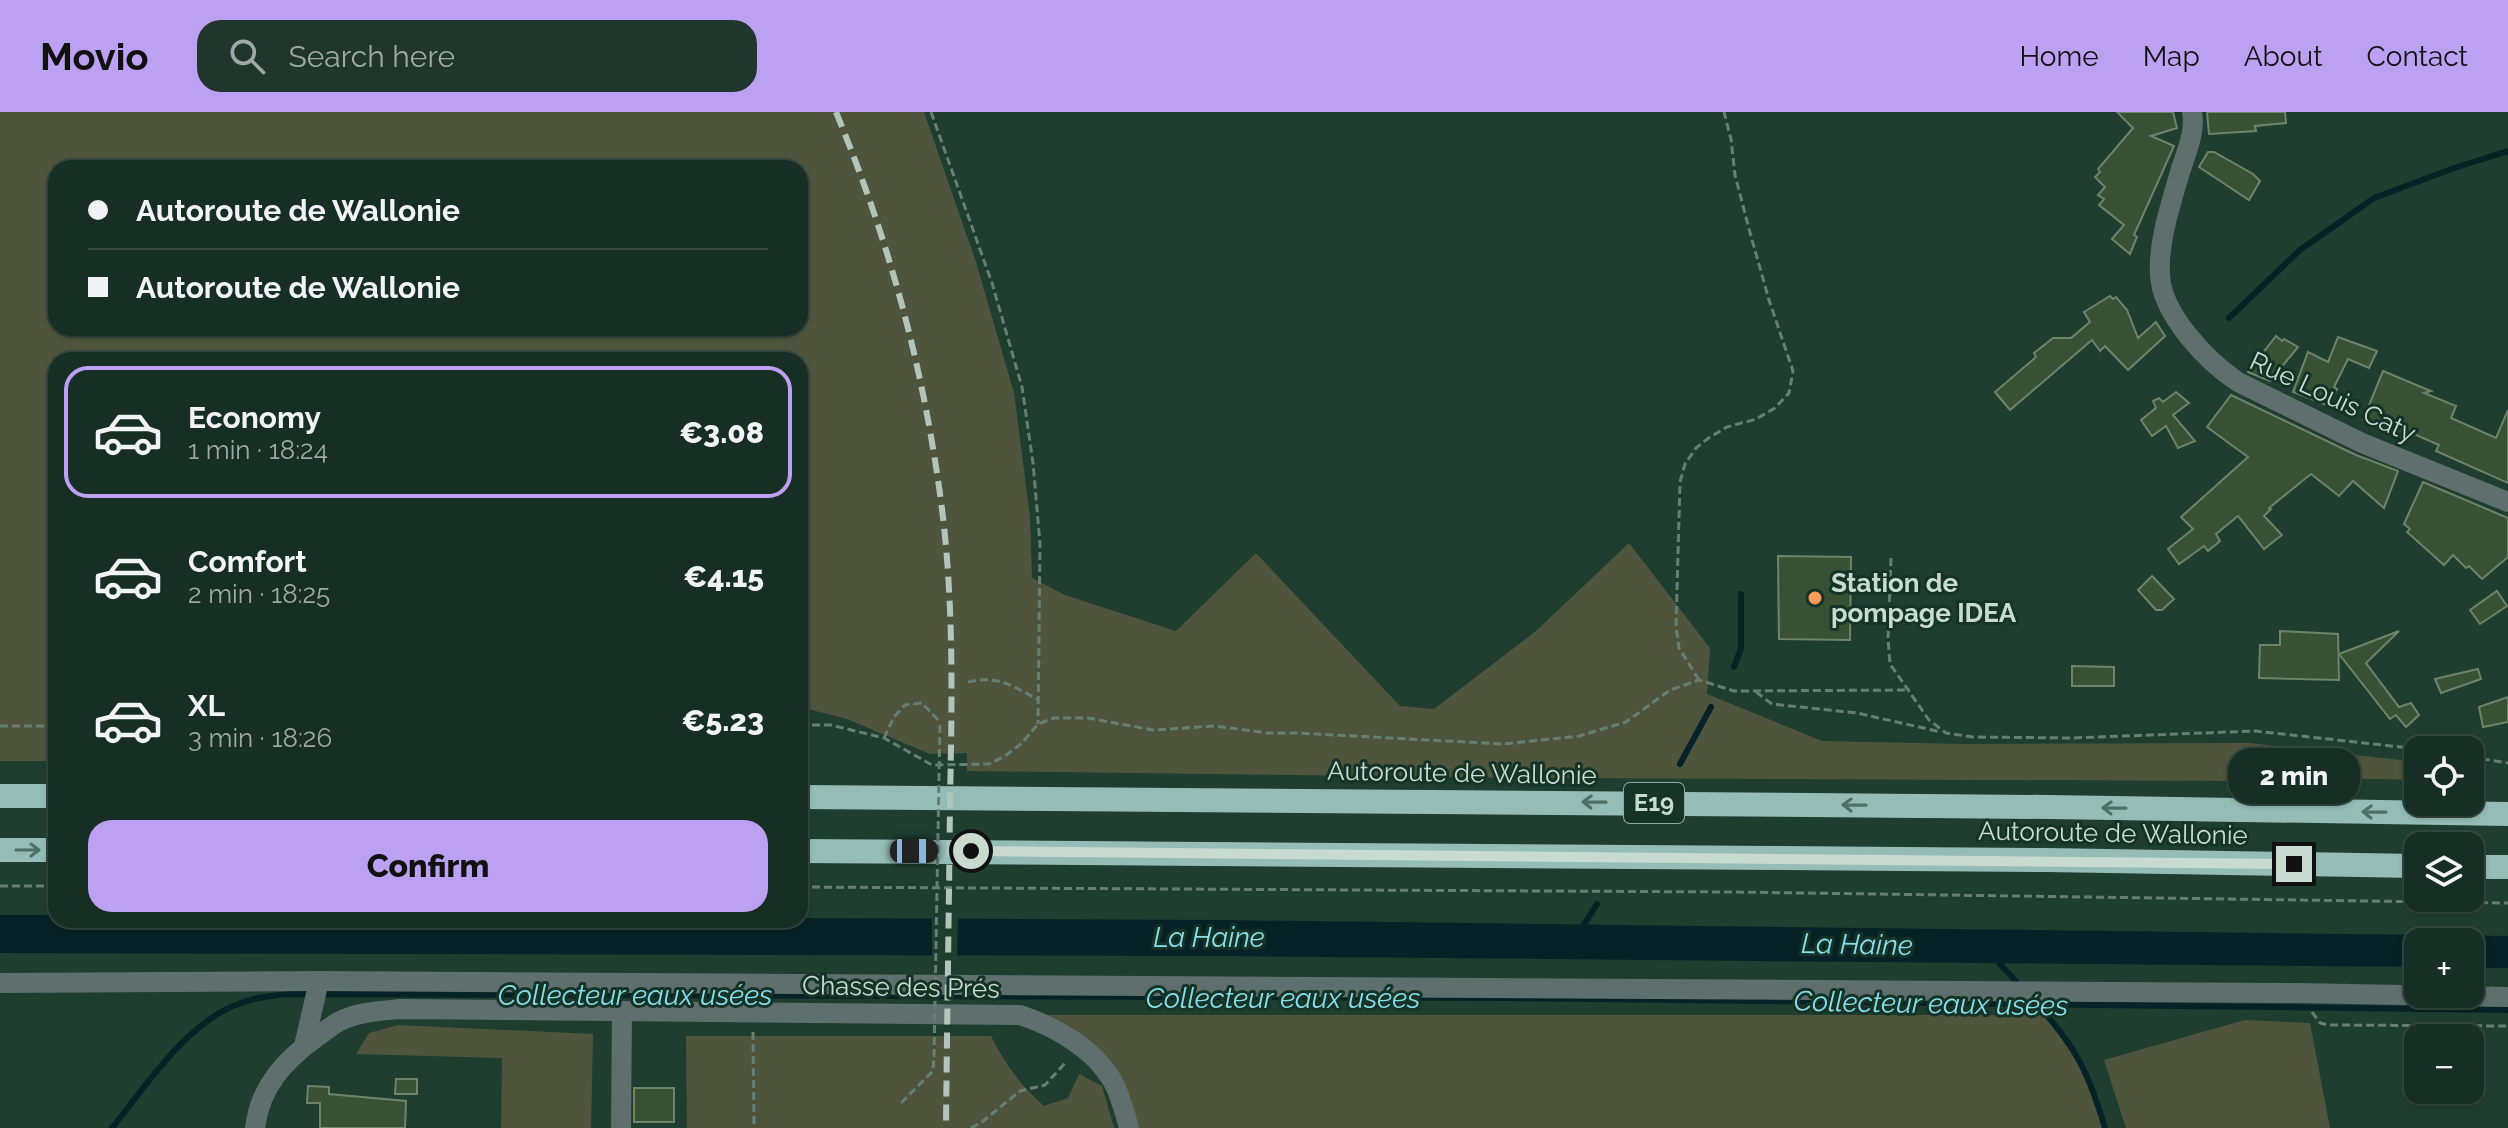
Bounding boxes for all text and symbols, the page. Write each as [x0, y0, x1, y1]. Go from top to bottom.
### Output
search box [197, 20, 757, 92]
text: Movio [40, 34, 149, 79]
icon: search [225, 34, 269, 78]
text: Search here [289, 39, 455, 74]
text: Home [2019, 40, 2099, 73]
text: Map [2143, 40, 2200, 73]
text: About [2244, 40, 2323, 73]
text: Contact [2367, 40, 2468, 73]
text: Autoroute de Wallonie [136, 193, 460, 228]
text: Autoroute de Wallonie [136, 270, 460, 305]
street label: Rue Louis Caty [2245, 345, 2421, 449]
icon: car [92, 396, 164, 468]
text: Economy [188, 400, 321, 435]
text: €3.08 [679, 415, 764, 450]
text: 1 min · 18:24 [188, 435, 328, 465]
icon: car [92, 540, 164, 612]
text: Comfort [188, 544, 307, 579]
text: €4.15 [683, 559, 764, 594]
place label: Station de pompage IDEA [1831, 568, 2017, 628]
text: 2 min · 18:25 [188, 579, 330, 609]
marker: Station de pompage IDEA [1806, 589, 1824, 607]
icon: car [92, 684, 164, 756]
text: XL [188, 688, 225, 723]
text: €5.23 [682, 703, 764, 738]
text: 3 min · 18:26 [188, 723, 332, 753]
map controls [2404, 736, 2484, 1104]
button: locate [2404, 736, 2484, 816]
callout: 2 min [2228, 748, 2360, 804]
street label: Autoroute de Wallonie [1327, 756, 1597, 790]
text: 2 min [2260, 761, 2328, 791]
road number: E19 [1624, 783, 1684, 823]
one-way arrow [1581, 794, 1608, 810]
one-way arrow [1841, 797, 1868, 813]
one-way arrow [2101, 800, 2128, 815]
one-way arrow [2361, 804, 2388, 820]
street label: Autoroute de Wallonie [1978, 816, 2248, 850]
button: Confirm [88, 820, 768, 912]
button: layers [2404, 832, 2484, 912]
route start [953, 833, 989, 869]
car [890, 839, 938, 863]
one-way arrow [14, 842, 41, 858]
route end [2276, 846, 2312, 882]
water label: La Haine [1153, 921, 1265, 954]
water label: La Haine [1801, 927, 1913, 962]
button: + [2404, 928, 2484, 1008]
street label: Chasse des Prés [802, 970, 1000, 1004]
water label: Collecteur eaux usées [498, 979, 772, 1012]
water label: Collecteur eaux usées [1146, 982, 1420, 1015]
water label: Collecteur eaux usées [1793, 985, 2069, 1022]
button: − [2404, 1024, 2484, 1104]

